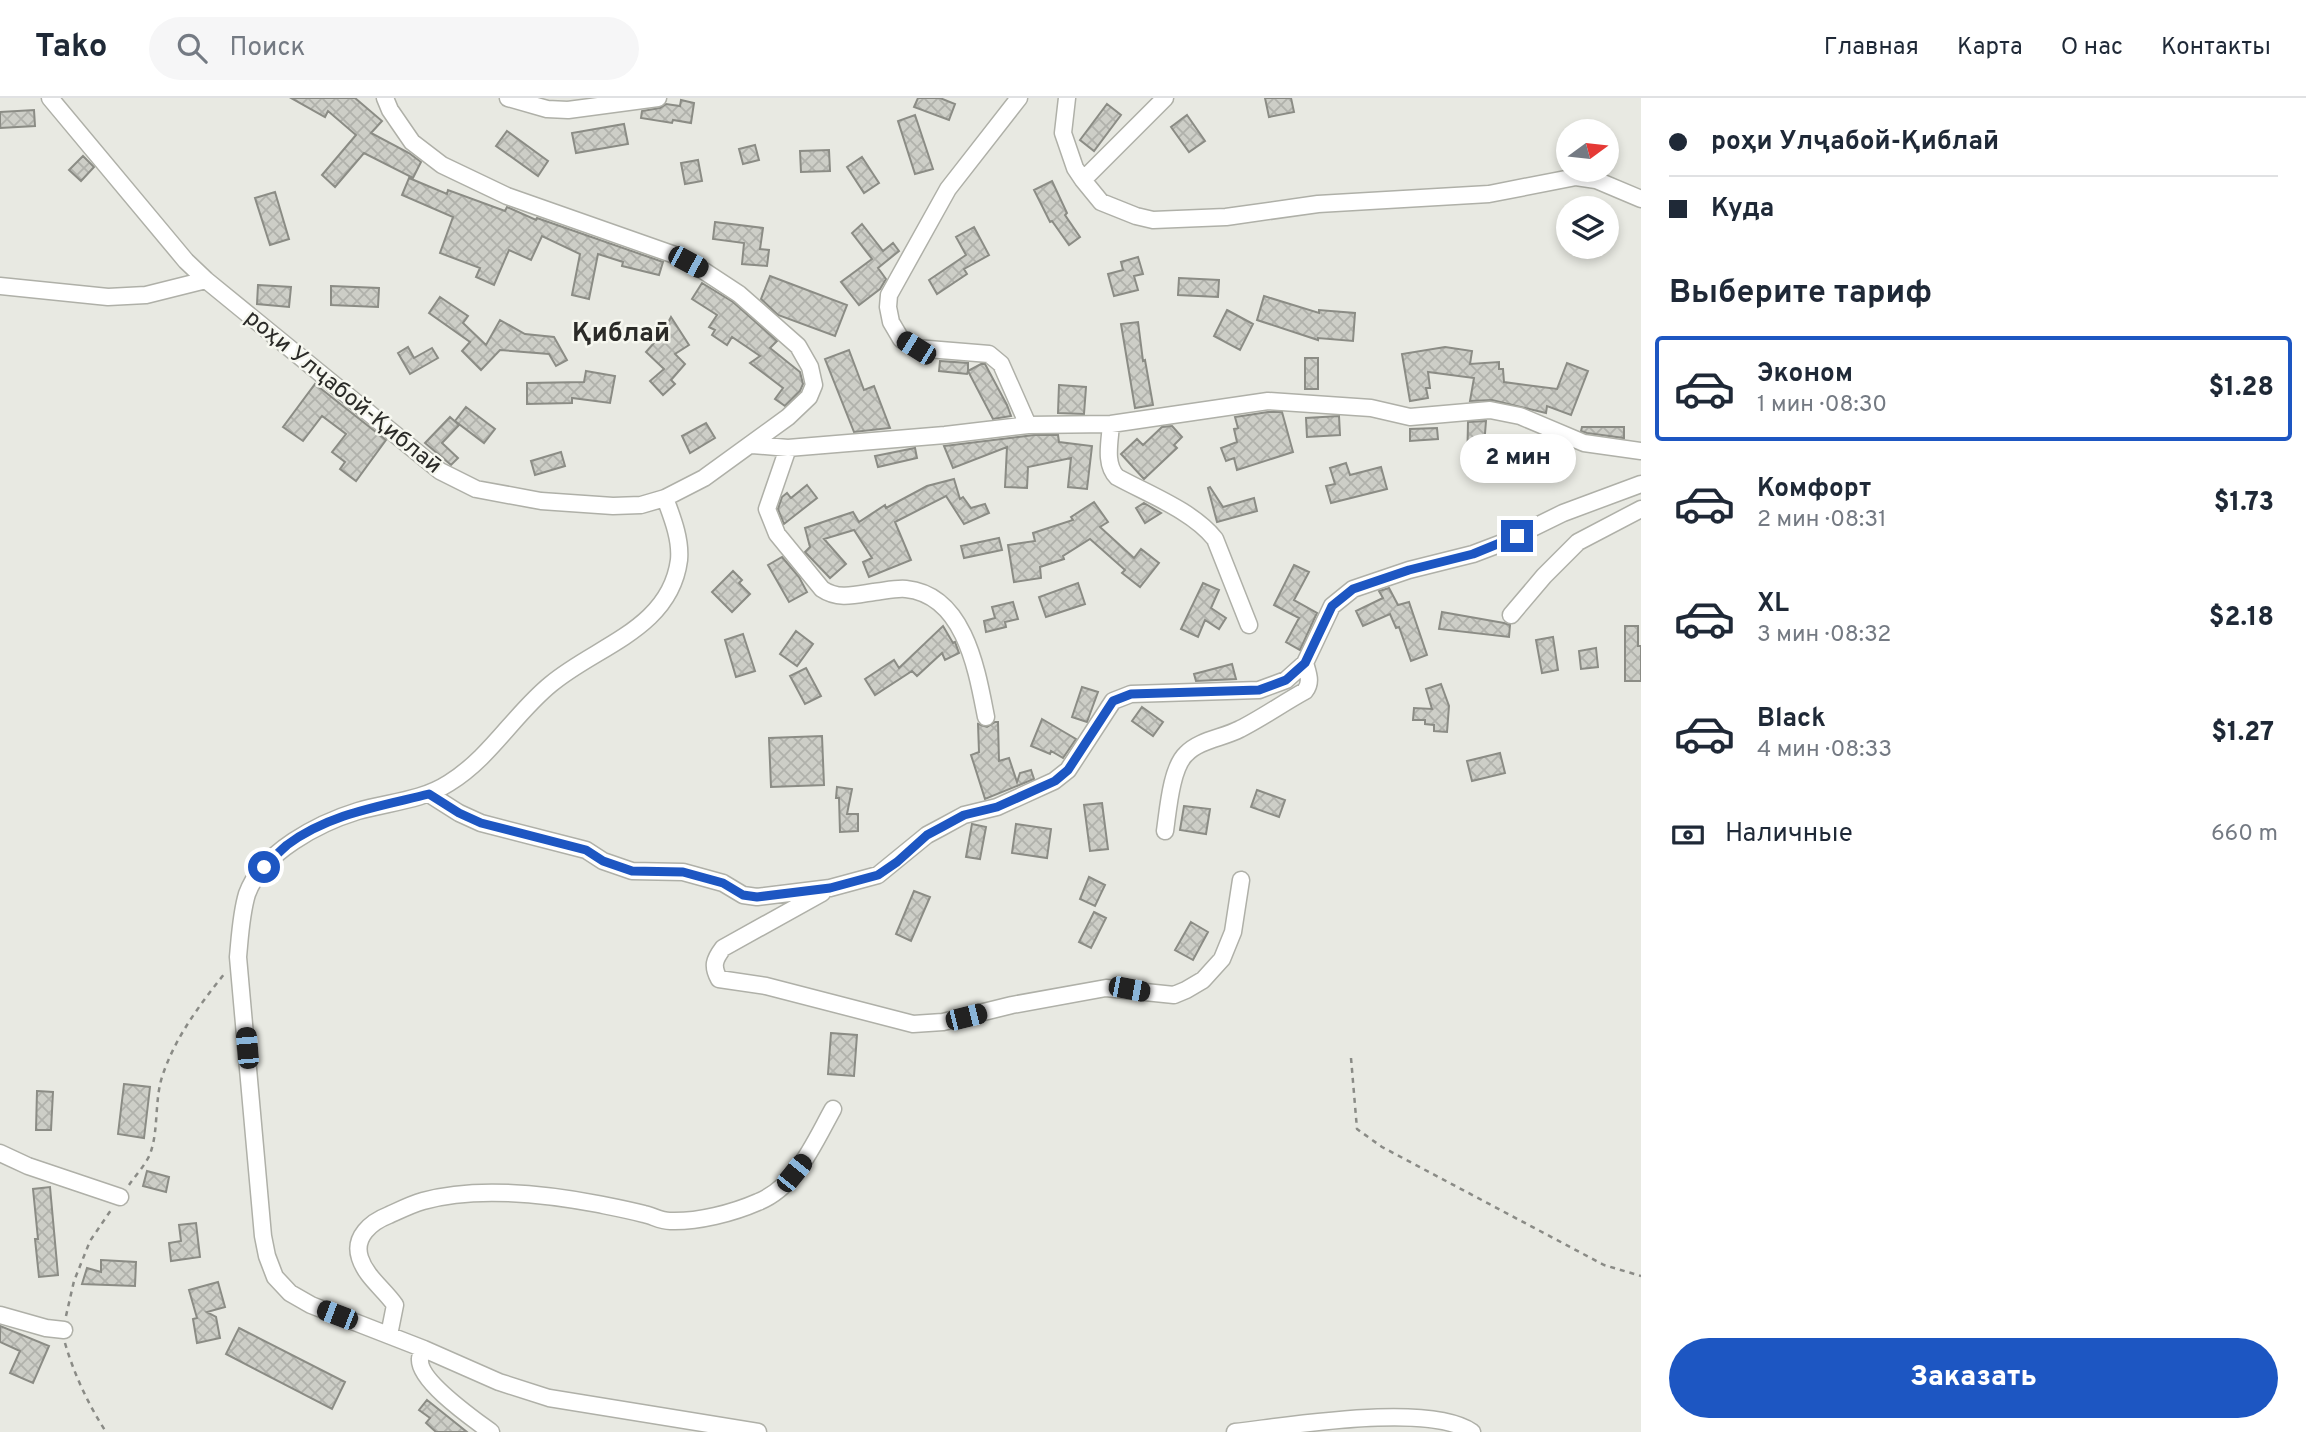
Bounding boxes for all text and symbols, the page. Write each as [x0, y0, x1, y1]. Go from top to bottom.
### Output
search box [149, 17, 639, 80]
text: Tako [35, 27, 107, 69]
icon: search [173, 29, 211, 67]
text: Поиск [229, 32, 305, 65]
text: Главная [1824, 33, 1919, 63]
text: Карта [1957, 33, 2023, 63]
text: О нас [2061, 33, 2123, 63]
text: Контакты [2161, 33, 2271, 63]
north arrow [1556, 119, 1619, 182]
map controls [1556, 119, 1619, 259]
text: роҳи Улҷабой-Қиблаӣ [1711, 126, 1999, 159]
text: Куда [1711, 193, 1774, 226]
button: layers [1556, 196, 1619, 259]
car [665, 243, 712, 281]
text: Выберите тариф [1669, 274, 1932, 314]
street label: роҳи Улҷабой-Қиблаӣ [238, 305, 447, 481]
district label: Қиблаӣ [572, 318, 670, 351]
car [893, 328, 940, 368]
icon: car [1673, 357, 1736, 420]
text: Эконом [1757, 358, 1853, 391]
text: $1.28 [2208, 372, 2274, 405]
text: 1 мин · 08:30 [1757, 391, 1887, 420]
callout: 2 мин [1459, 434, 1575, 484]
text: 2 мин [1485, 444, 1551, 473]
icon: car [1673, 472, 1736, 535]
text: Комфорт [1757, 473, 1871, 506]
text: $1.73 [2214, 487, 2274, 520]
text: 2 мин · 08:31 [1757, 506, 1887, 535]
route end [1501, 520, 1533, 552]
icon: car [1673, 587, 1736, 650]
text: XL [1757, 588, 1789, 621]
text: $2.18 [2209, 602, 2274, 635]
text: 3 мин · 08:32 [1757, 621, 1891, 650]
icon: car [1673, 702, 1736, 765]
text: Black [1757, 703, 1826, 736]
text: $1.27 [2211, 717, 2274, 750]
text: 4 мин · 08:33 [1757, 736, 1892, 765]
icon: cash [1669, 816, 1707, 854]
text: Наличные [1725, 818, 1853, 851]
text: 660 m [2211, 820, 2278, 849]
route start [248, 851, 280, 883]
car [1107, 975, 1152, 1003]
car [944, 1002, 989, 1032]
car [235, 1026, 260, 1070]
car [773, 1150, 816, 1196]
car [314, 1298, 361, 1332]
button: Заказать [1669, 1338, 2278, 1418]

